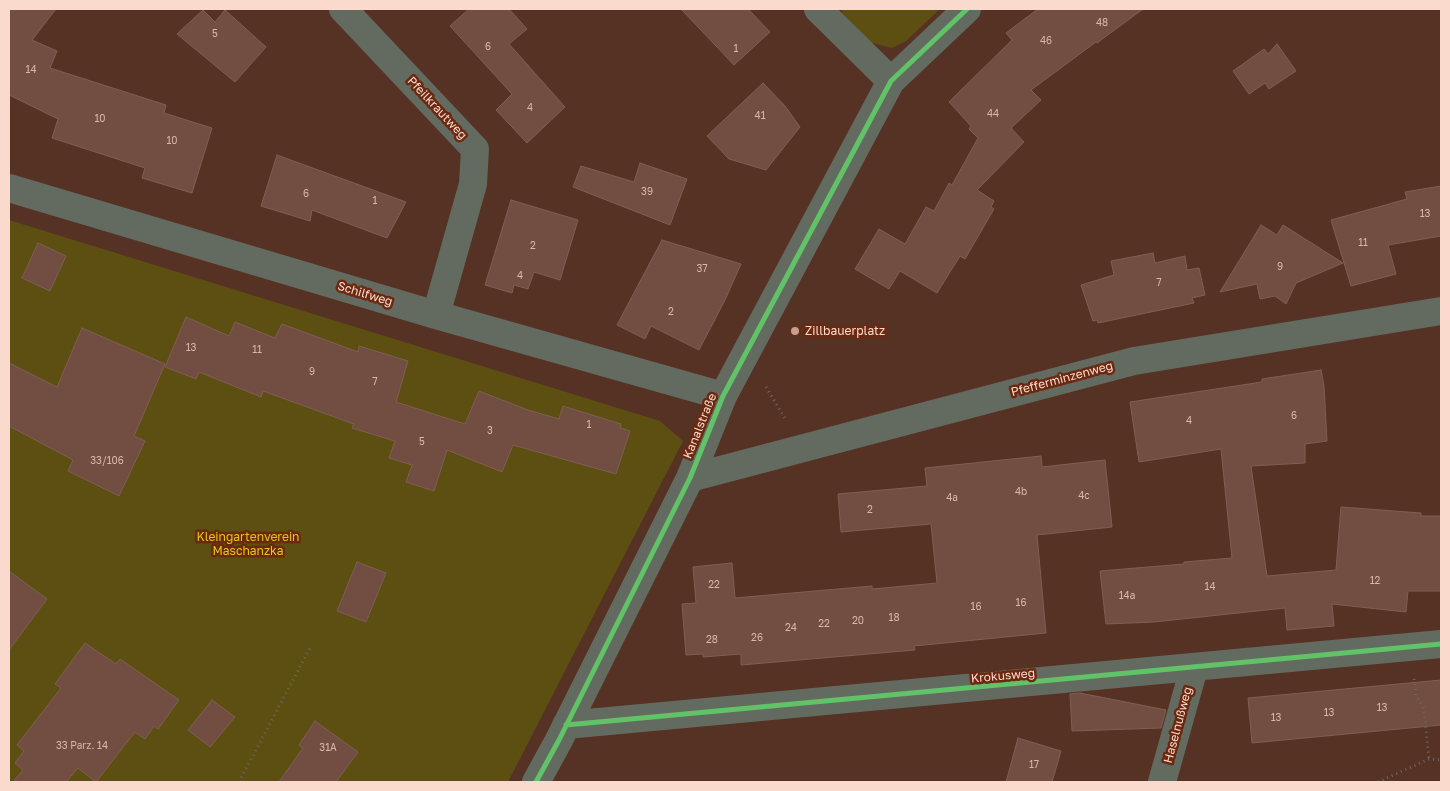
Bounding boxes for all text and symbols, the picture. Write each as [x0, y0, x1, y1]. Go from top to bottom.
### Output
house number: 48 [1096, 17, 1108, 29]
house number: 5 [212, 28, 218, 40]
house number: 46 [1040, 35, 1052, 47]
house number: 6 [485, 41, 491, 53]
house number: 1 [734, 43, 738, 55]
house number: 14 [26, 64, 36, 76]
street label: Pfeilkrautweg [404, 74, 470, 142]
house number: 4 [527, 102, 533, 114]
house number: 44 [987, 108, 999, 120]
house number: 41 [755, 110, 765, 122]
house number: 10 [94, 113, 106, 125]
house number: 10 [166, 135, 178, 147]
house number: 39 [641, 186, 653, 198]
house number: 6 [303, 188, 309, 200]
house number: 1 [373, 195, 377, 207]
house number: 13 [1420, 208, 1430, 220]
house number: 11 [1358, 237, 1368, 249]
house number: 2 [530, 240, 536, 252]
house number: 9 [1277, 261, 1283, 273]
house number: 37 [696, 263, 708, 275]
house number: 4 [517, 270, 523, 282]
house number: 7 [1156, 277, 1162, 289]
street label: Schilfweg [336, 279, 394, 309]
house number: 2 [668, 306, 674, 318]
place label: Zillbauerplatz [805, 324, 885, 338]
marker: Zillbauerplatz [789, 325, 801, 337]
house number: 13 [186, 342, 196, 354]
house number: 11 [252, 344, 262, 356]
street label: Pfefferminzenweg [1009, 358, 1115, 400]
house number: 9 [309, 366, 315, 378]
house number: 7 [372, 376, 378, 388]
street label: Kanalstraße [680, 391, 720, 461]
house number: 6 [1291, 410, 1297, 422]
house number: 4 [1186, 415, 1192, 427]
house number: 1 [587, 419, 591, 431]
house number: 3 [487, 425, 493, 437]
house number: 5 [419, 436, 425, 448]
house number: 33/106 [90, 455, 124, 467]
house number: 4b [1015, 486, 1027, 498]
house number: 4c [1078, 490, 1090, 502]
house number: 4a [946, 492, 958, 504]
house number: 2 [867, 504, 873, 516]
park label: Kleingartenverein Maschanzka [197, 530, 299, 558]
house number: 12 [1370, 575, 1380, 587]
house number: 22 [708, 579, 720, 591]
house number: 14 [1205, 581, 1215, 593]
house number: 14a [1119, 590, 1135, 602]
house number: 16 [1016, 597, 1026, 609]
house number: 16 [971, 601, 981, 613]
house number: 18 [889, 612, 899, 624]
house number: 20 [852, 615, 864, 627]
house number: 22 [818, 618, 830, 630]
house number: 24 [785, 622, 797, 634]
house number: 26 [751, 632, 763, 644]
house number: 28 [706, 634, 718, 646]
street label: Krokusweg [970, 666, 1036, 686]
street label: Haselnußweg [1161, 685, 1195, 765]
house number: 13 [1377, 702, 1387, 714]
house number: 13 [1324, 707, 1334, 719]
house number: 13 [1271, 712, 1281, 724]
house number: 33 Parz. 14 [56, 740, 108, 752]
house number: 31A [319, 742, 337, 754]
house number: 17 [1029, 759, 1039, 771]

